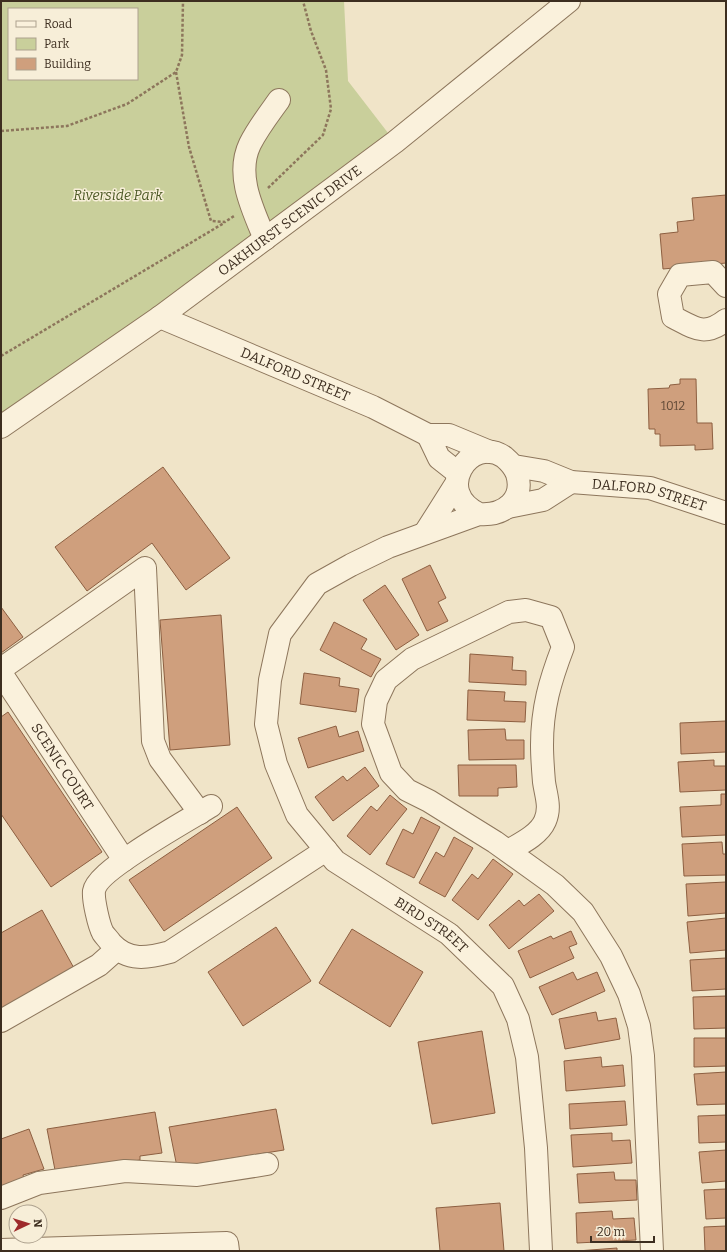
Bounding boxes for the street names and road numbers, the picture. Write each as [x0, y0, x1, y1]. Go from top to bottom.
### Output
street label: OAKHURST SCENIC DRIVE [215, 161, 365, 279]
street label: DALFORD STREET [238, 344, 353, 405]
street label: DALFORD STREET [591, 475, 708, 514]
street label: SCENIC COURT [28, 720, 97, 813]
street label: BIRD STREET [392, 893, 472, 956]

